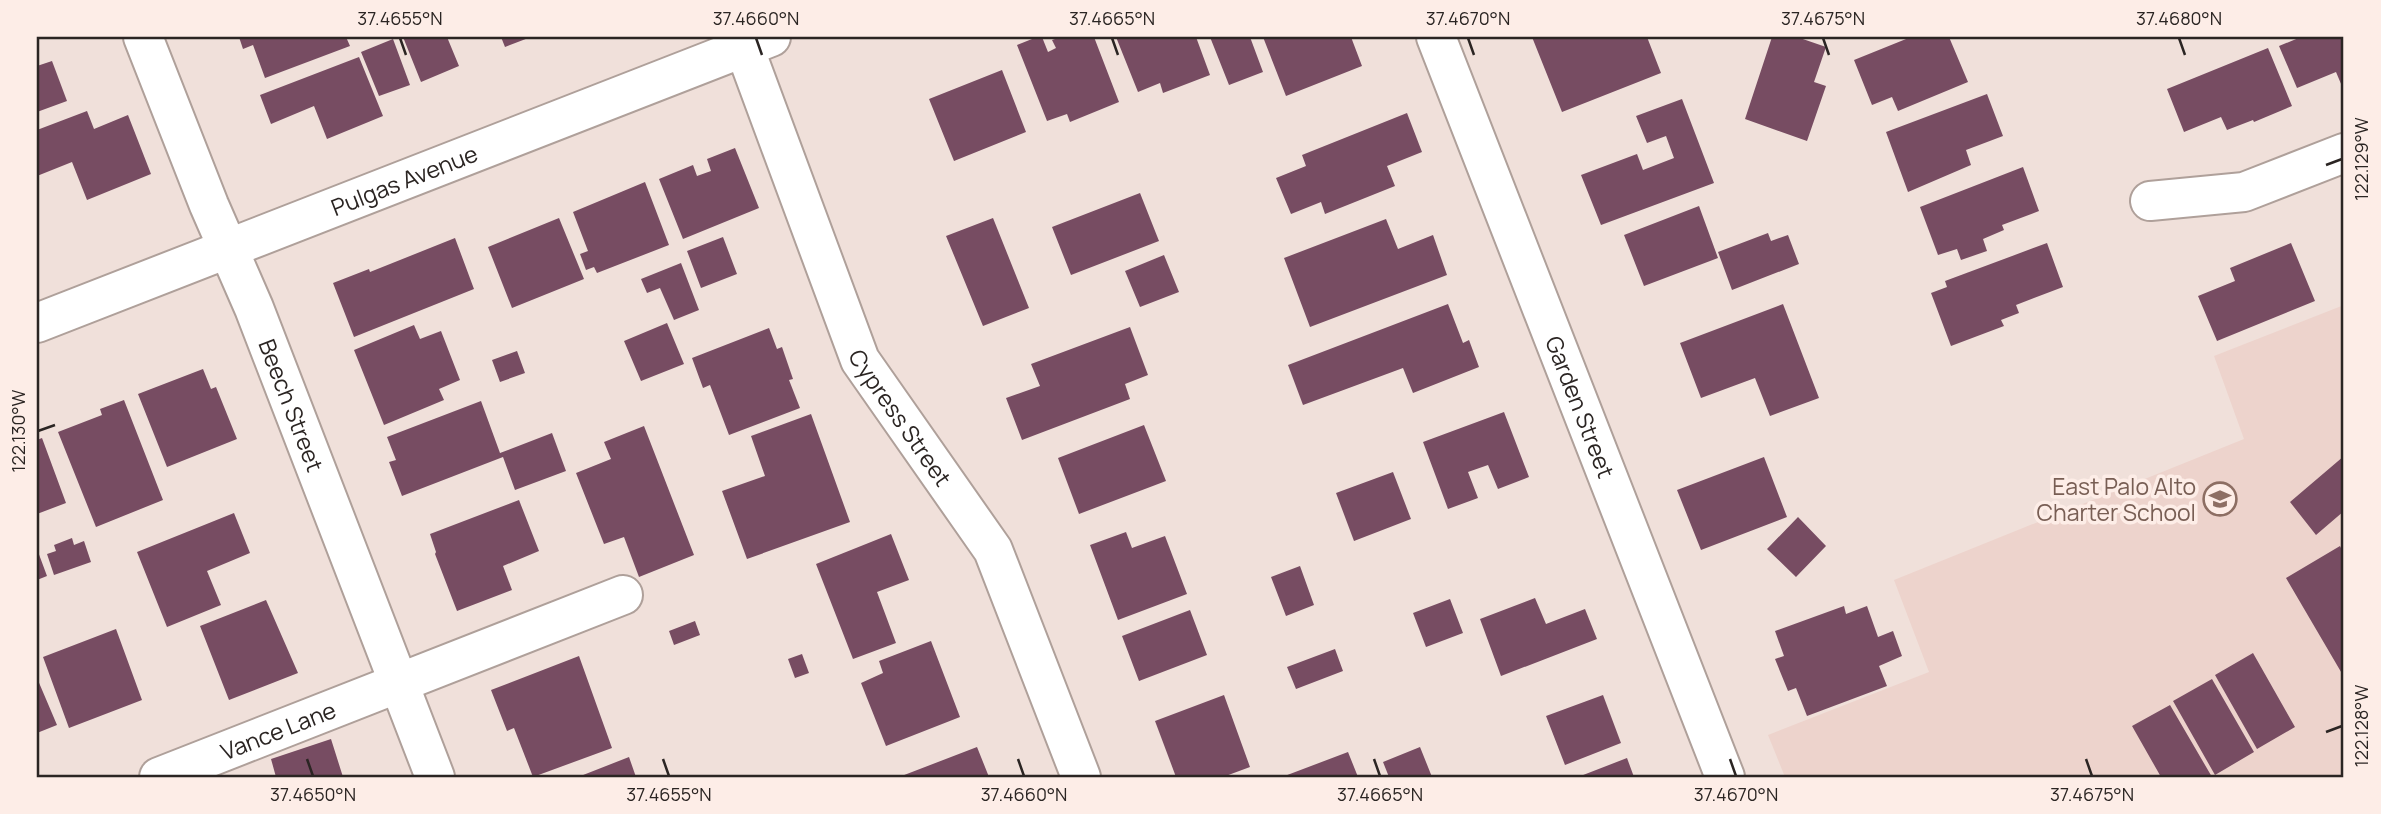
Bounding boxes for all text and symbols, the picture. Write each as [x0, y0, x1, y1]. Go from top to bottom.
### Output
text: 37.4655°N [357, 6, 443, 30]
text: 37.4660°N [713, 6, 799, 30]
text: 37.4665°N [1069, 6, 1155, 30]
text: 37.4670°N [1426, 6, 1510, 30]
text: 37.4675°N [1781, 6, 1865, 30]
text: 37.4680°N [2136, 6, 2222, 30]
text: 122.129°W [2349, 117, 2373, 201]
street label: Pulgas Avenue [326, 137, 482, 223]
street label: Garden Street [1538, 331, 1623, 482]
street label: Beech Street [251, 334, 332, 476]
street label: Cypress Street [842, 345, 959, 492]
text: 122.130°W [6, 389, 30, 472]
place label: East Palo Alto Charter School [2037, 470, 2196, 528]
school or university icon: East Palo Alto Charter School [2201, 480, 2239, 518]
text: 122.128°W [2349, 685, 2373, 767]
street label: Vance Lane [216, 693, 340, 767]
text: 37.4650°N [270, 782, 356, 806]
text: 37.4655°N [626, 782, 712, 806]
text: 37.4660°N [981, 782, 1067, 806]
text: 37.4665°N [1337, 782, 1423, 806]
text: 37.4670°N [1694, 782, 1778, 806]
text: 37.4675°N [2050, 782, 2134, 806]

